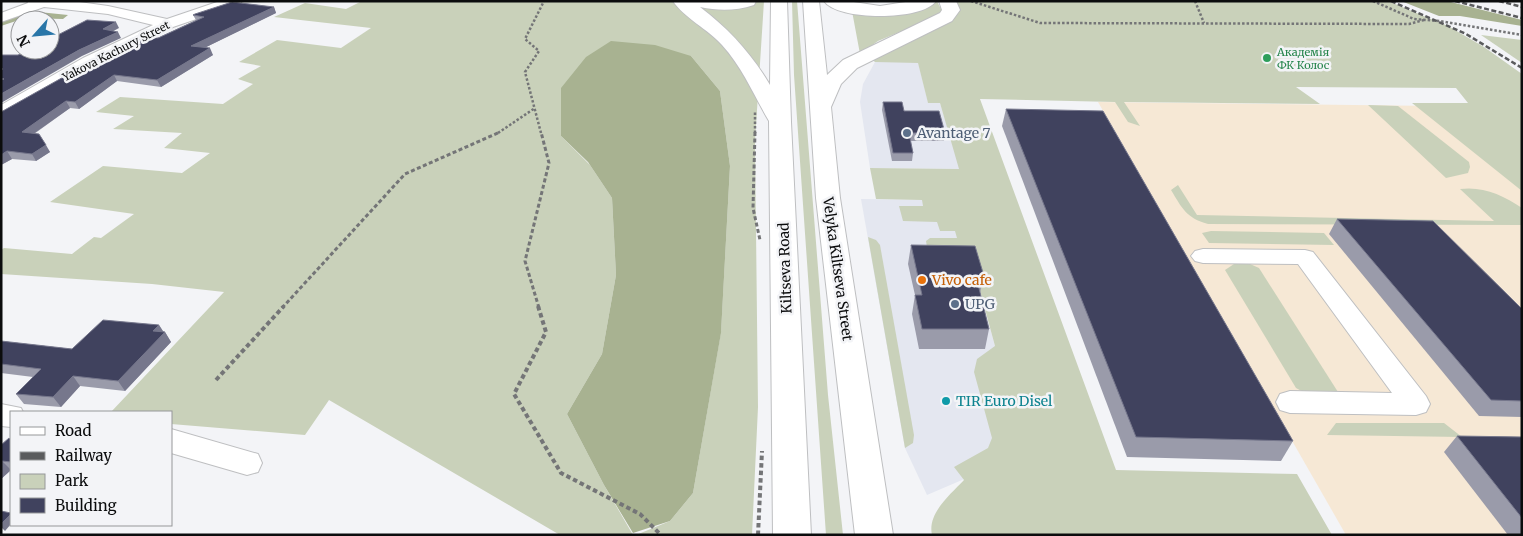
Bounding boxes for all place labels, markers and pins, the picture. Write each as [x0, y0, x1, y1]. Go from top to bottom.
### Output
place label: Академія ФК Колос [1276, 45, 1330, 72]
marker: Академія ФК Колос [1261, 52, 1273, 64]
place label: Avantage 7 [916, 124, 990, 142]
marker: Avantage 7 [901, 127, 913, 139]
place label: Vivo cafe [931, 271, 992, 289]
marker: Vivo cafe [916, 274, 928, 286]
place label: UPG [965, 295, 995, 313]
marker: UPG [949, 298, 961, 310]
place label: TIR Euro Disel [956, 392, 1053, 410]
marker: TIR Euro Disel [940, 395, 952, 407]

